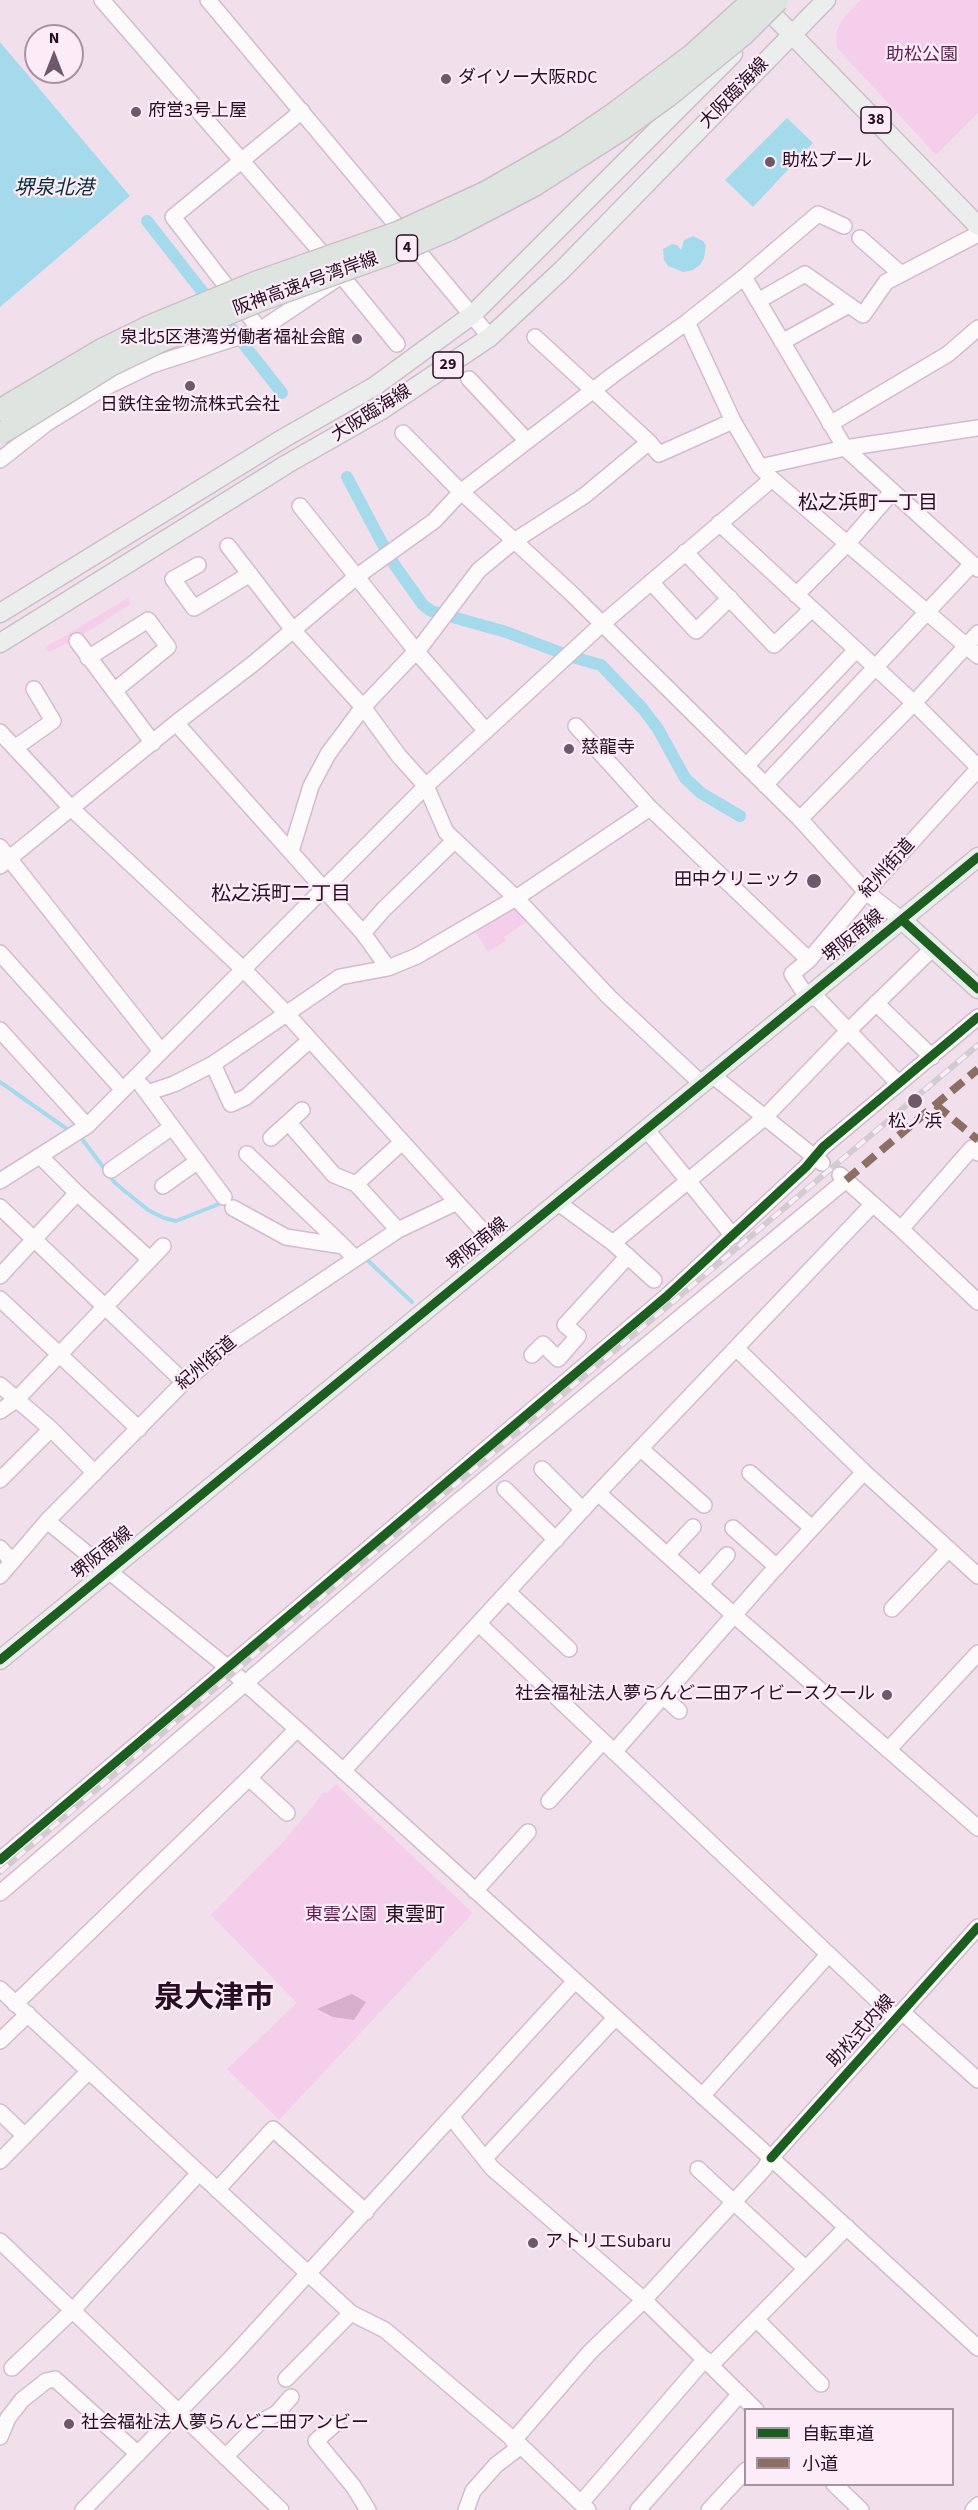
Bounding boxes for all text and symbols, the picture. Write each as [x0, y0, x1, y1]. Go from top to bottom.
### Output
north arrow [24, 24, 84, 84]
text: N [49, 27, 59, 49]
park label: 助松公園 [886, 45, 958, 67]
street label: 大阪臨海線 [696, 54, 774, 134]
place label: ダイソー大阪RDC [458, 68, 598, 90]
marker: ダイソー大阪RDC [439, 72, 453, 86]
place label: 府営3号上屋 [148, 101, 247, 123]
marker: 府営3号上屋 [129, 105, 143, 119]
road number: 38 [861, 107, 891, 133]
place label: 助松プール [782, 151, 872, 173]
marker: 助松プール [763, 155, 777, 169]
water label: 堺泉北港 [14, 178, 94, 202]
road number: 4 [396, 235, 418, 261]
street label: 阪神高速4号湾岸線 [230, 249, 382, 321]
place label: 泉北5区港湾労働者福祉会館 [120, 328, 345, 350]
marker: 泉北5区港湾労働者福祉会館 [350, 332, 364, 346]
road number: 29 [433, 352, 463, 378]
marker: 日鉄住金物流株式会社 [183, 379, 197, 393]
street label: 大阪臨海線 [328, 381, 416, 447]
place label: 日鉄住金物流株式会社 [100, 395, 280, 417]
district label: 松之浜町一丁目 [798, 493, 938, 517]
place label: 慈龍寺 [581, 738, 635, 760]
marker: 慈龍寺 [562, 742, 576, 756]
street label: 紀州街道 [856, 835, 920, 903]
place label: 田中クリニック [674, 870, 800, 892]
marker: 田中クリニック [805, 872, 823, 890]
district label: 松之浜町二丁目 [211, 884, 351, 908]
street label: 堺阪南線 [819, 906, 889, 968]
marker: 松ノ浜 [906, 1092, 924, 1110]
place label: 松ノ浜 [888, 1112, 942, 1134]
street label: 堺阪南線 [443, 1214, 513, 1276]
street label: 紀州街道 [172, 1333, 242, 1395]
street label: 堺阪南線 [68, 1523, 138, 1585]
place label: 社会福祉法人夢らんど二田アイビースクール [515, 1684, 875, 1706]
marker: 社会福祉法人夢らんど二田アイビースクール [880, 1688, 894, 1702]
park label: 東雲公園 [305, 1905, 377, 1927]
district label: 東雲町 [385, 1905, 445, 1929]
district label: 泉大津市 [154, 1982, 274, 2018]
street label: 助松式内線 [824, 1991, 900, 2073]
place label: アトリエSubaru [545, 2232, 671, 2254]
marker: アトリエSubaru [526, 2236, 540, 2250]
legend [744, 2408, 954, 2486]
place label: 社会福祉法人夢らんど二田アンビー [81, 2413, 369, 2435]
marker: 社会福祉法人夢らんど二田アンビー [62, 2417, 76, 2431]
text: 自転車道 [802, 2422, 874, 2447]
text: 小道 [802, 2452, 838, 2477]

